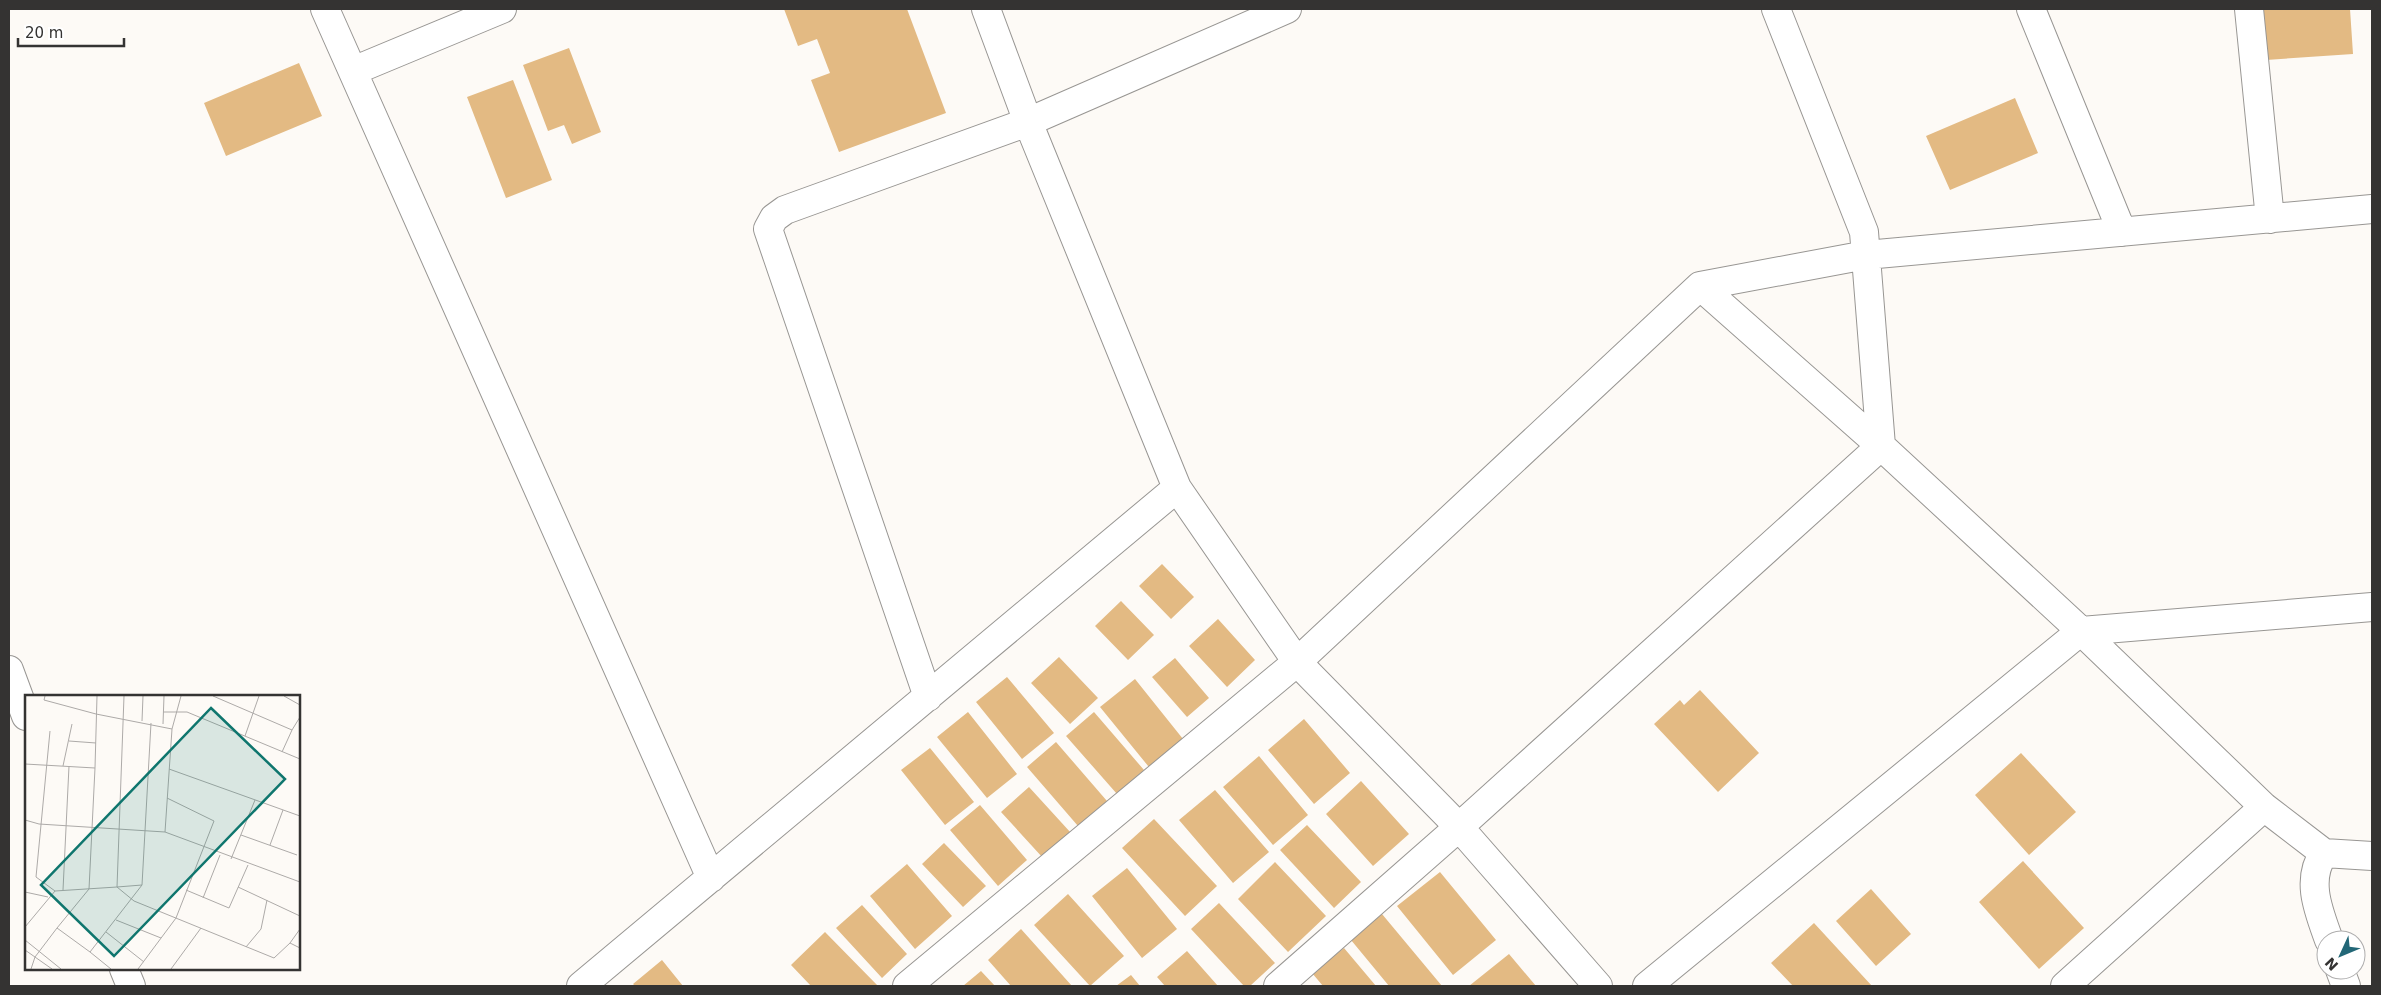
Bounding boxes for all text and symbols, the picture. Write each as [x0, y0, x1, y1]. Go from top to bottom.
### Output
scale bar [18, 15, 124, 47]
text: 20 m [25, 24, 63, 42]
inset map [25, 695, 300, 970]
north arrow [2316, 930, 2366, 980]
text: N [2322, 954, 2341, 974]

